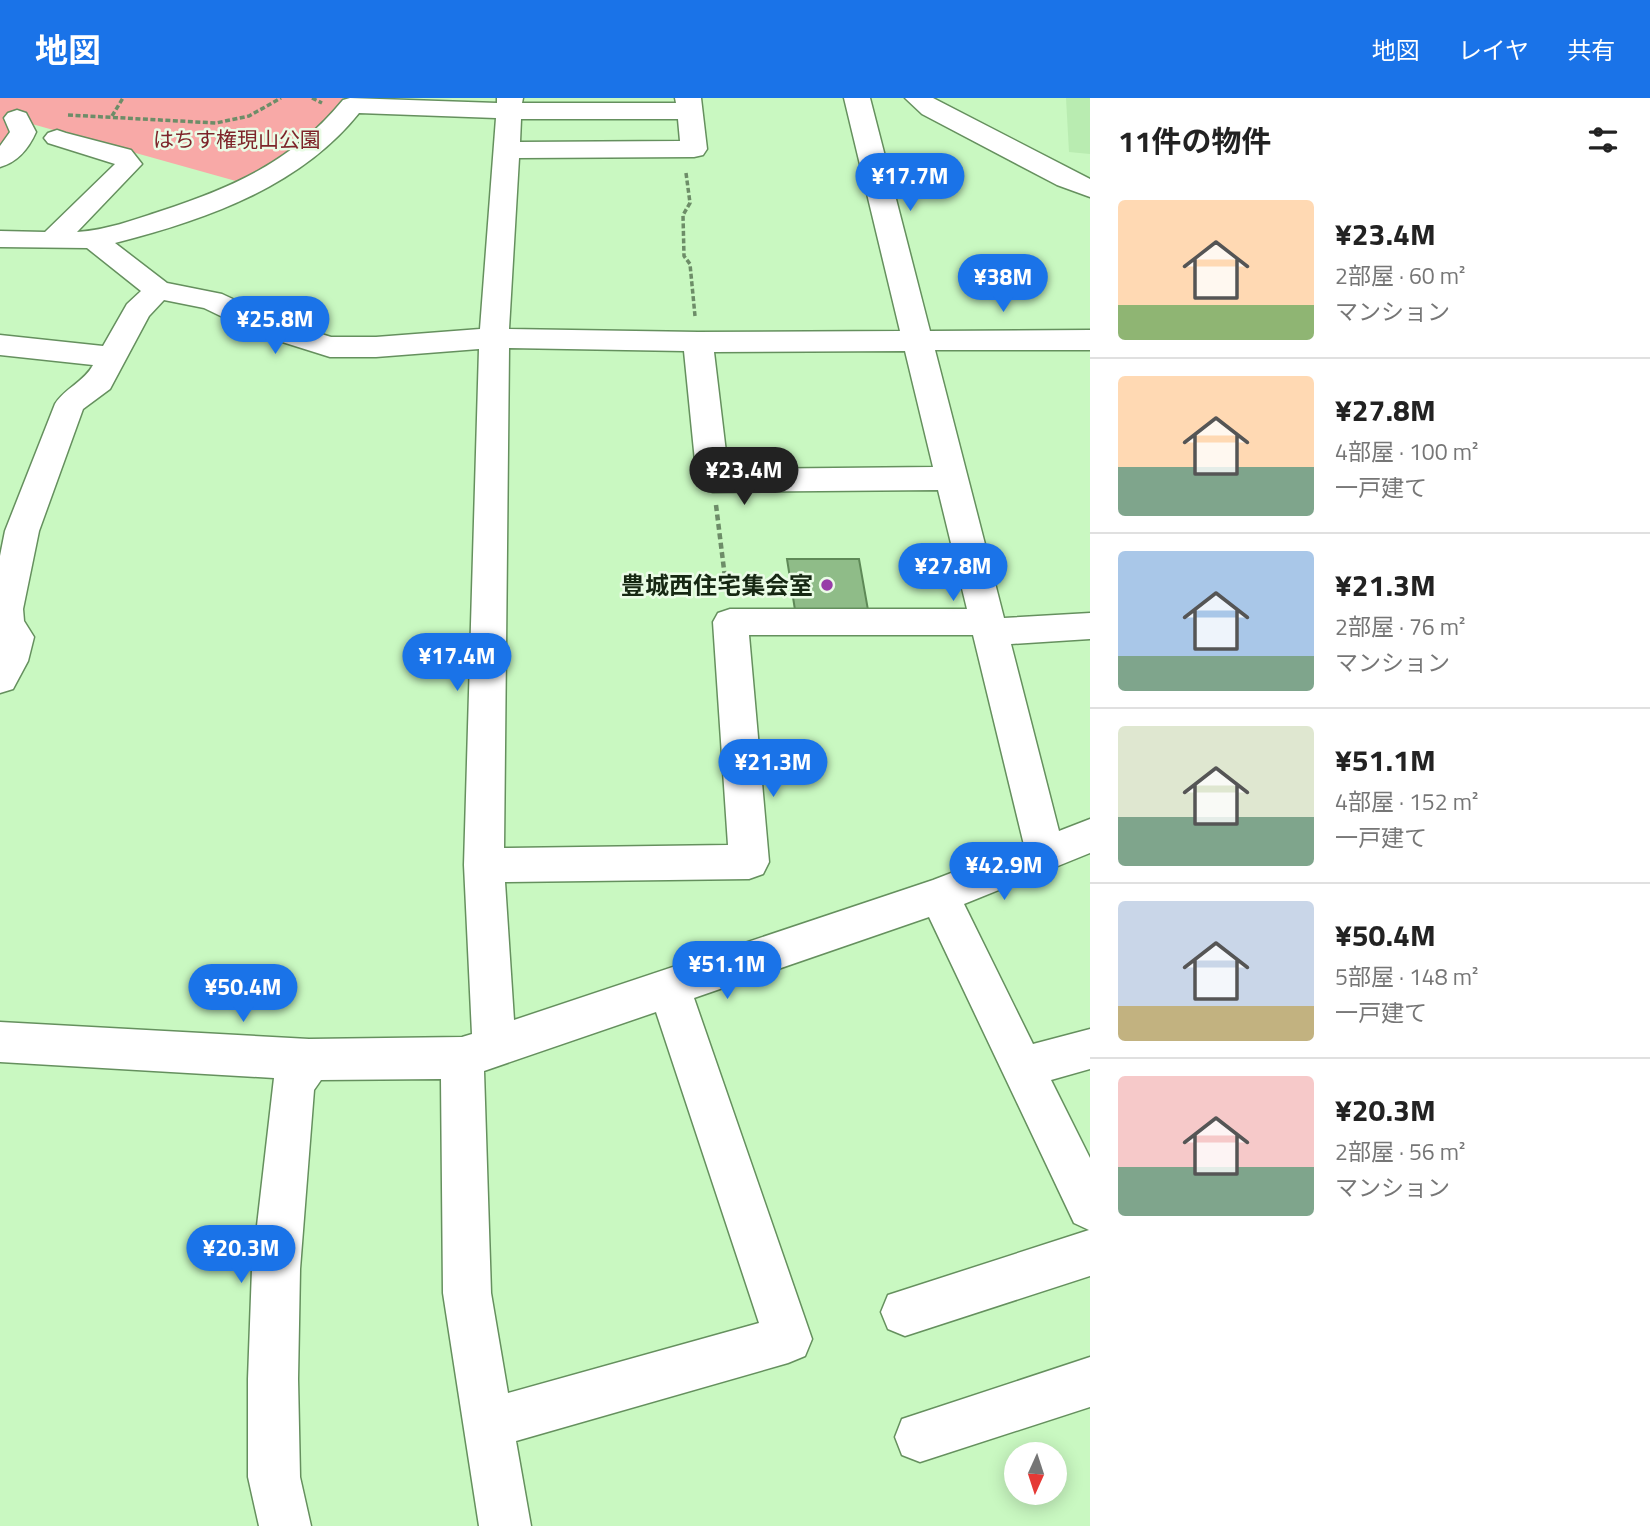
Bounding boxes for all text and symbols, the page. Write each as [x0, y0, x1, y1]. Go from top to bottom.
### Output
text: 地図 [35, 25, 101, 75]
text: 地図 [1372, 32, 1420, 68]
text: レイヤ [1458, 32, 1529, 68]
text: 共有 [1567, 32, 1615, 68]
text: 11件の物件 [1118, 118, 1272, 164]
icon: filters [1584, 121, 1622, 159]
park label: はちす権現山公園 [153, 123, 321, 155]
pin: ¥17.7M [853, 153, 967, 213]
text: ¥17.7M [871, 158, 949, 193]
text: ¥23.4M [1335, 211, 1436, 257]
icon: home [1174, 228, 1258, 312]
pin: ¥38M [962, 254, 1044, 314]
text: 2部屋 · 60 m² [1335, 258, 1465, 293]
text: ¥38M [974, 259, 1032, 294]
text: マンション [1335, 294, 1450, 329]
pin: ¥25.8M [218, 296, 332, 356]
text: ¥25.8M [236, 301, 314, 336]
text: ¥27.8M [1335, 387, 1436, 433]
icon: home [1174, 404, 1258, 488]
text: 4部屋 · 100 m² [1335, 434, 1478, 469]
pin: ¥23.4M [687, 448, 801, 507]
text: ¥23.4M [705, 452, 783, 487]
text: 一戸建て [1335, 470, 1427, 505]
pin: ¥27.8M [896, 544, 1010, 603]
text: ¥27.8M [914, 548, 992, 583]
text: ¥21.3M [1335, 562, 1436, 608]
place label: 豊城西住宅集会室 [621, 567, 813, 603]
marker: 豊城西住宅集会室 [819, 577, 835, 593]
icon: home [1174, 579, 1258, 663]
text: 2部屋 · 76 m² [1335, 609, 1465, 644]
pin: ¥17.4M [400, 634, 514, 693]
text: ¥17.4M [418, 638, 496, 673]
text: マンション [1335, 645, 1450, 680]
text: ¥51.1M [1335, 737, 1436, 783]
pin: ¥21.3M [716, 740, 830, 799]
text: ¥21.3M [734, 744, 812, 779]
icon: home [1174, 754, 1258, 838]
text: 4部屋 · 152 m² [1335, 784, 1478, 819]
text: 一戸建て [1335, 820, 1427, 855]
pin: ¥42.9M [947, 842, 1061, 902]
text: ¥42.9M [965, 847, 1043, 882]
text: ¥50.4M [1335, 912, 1436, 958]
icon: home [1174, 929, 1258, 1013]
pin: ¥51.1M [670, 942, 784, 1001]
text: ¥51.1M [688, 946, 766, 981]
text: 5部屋 · 148 m² [1335, 959, 1478, 994]
pin: ¥50.4M [186, 964, 300, 1024]
text: ¥50.4M [204, 969, 282, 1004]
text: 一戸建て [1335, 995, 1427, 1030]
text: ¥20.3M [1335, 1087, 1436, 1133]
icon: home [1174, 1104, 1258, 1188]
text: 2部屋 · 56 m² [1335, 1134, 1465, 1169]
text: マンション [1335, 1170, 1450, 1205]
pin: ¥20.3M [184, 1226, 298, 1285]
text: ¥20.3M [202, 1230, 280, 1265]
north arrow [1004, 1442, 1068, 1505]
map controls [1004, 1442, 1067, 1505]

